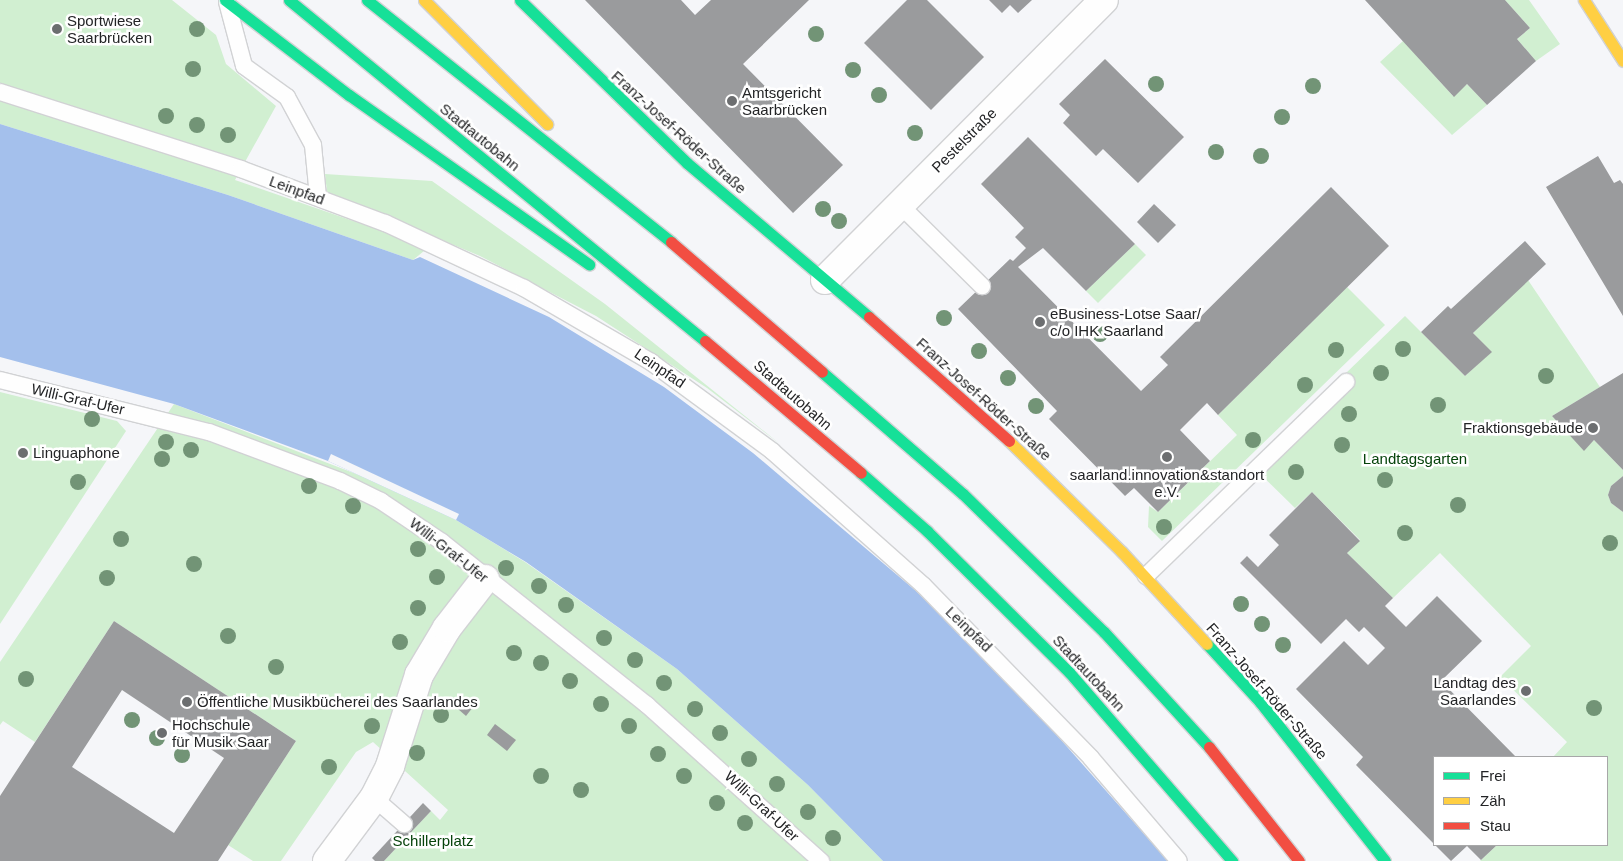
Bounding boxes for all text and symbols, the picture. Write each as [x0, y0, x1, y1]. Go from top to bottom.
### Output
place label: Sportwiese Saarbrücken [67, 11, 152, 46]
marker: Sportwiese Saarbrücken [51, 23, 63, 35]
street label: Franz-Josef-Röder-Straße [608, 67, 750, 197]
place label: Amtsgericht Saarbrücken [742, 83, 827, 118]
marker: Amtsgericht Saarbrücken [726, 95, 738, 107]
street label: Stadtautobahn [436, 99, 524, 175]
street label: Pestelstraße [928, 104, 1000, 176]
street label: Leinpfad [267, 172, 327, 208]
place label: eBusiness-Lotse Saar/ c/o IHK Saarland [1050, 304, 1201, 339]
marker: eBusiness-Lotse Saar/ c/o IHK Saarland [1034, 316, 1046, 328]
street label: Franz-Josef-Röder-Straße [913, 334, 1055, 464]
street label: Leinpfad [631, 344, 689, 392]
street label: Stadtautobahn [750, 356, 836, 434]
street label: Willi-Graf-Ufer [30, 380, 126, 418]
place label: Fraktionsgebäude [1463, 419, 1583, 437]
marker: Fraktionsgebäude [1587, 422, 1599, 434]
place label: Linguaphone [33, 444, 120, 462]
marker: Linguaphone [17, 447, 29, 459]
park label: Landtagsgarten [1363, 450, 1467, 468]
marker: saarland.innovation&standort e.V. [1161, 451, 1173, 463]
place label: saarland.innovation&standort e.V. [1070, 465, 1264, 500]
street label: Willi-Graf-Ufer [406, 514, 492, 586]
street label: Leinpfad [942, 603, 996, 655]
street label: Franz-Josef-Röder-Straße [1203, 619, 1331, 763]
street label: Stadtautobahn [1049, 631, 1129, 715]
place label: Landtag des Saarlandes [1433, 673, 1516, 708]
marker: Landtag des Saarlandes [1520, 685, 1532, 697]
place label: Öffentliche Musikbücherei des Saarlandes [197, 693, 478, 711]
marker: Öffentliche Musikbücherei des Saarlandes [181, 696, 193, 708]
place label: Hochschule für Musik Saar [172, 715, 269, 750]
marker: Hochschule für Musik Saar [156, 727, 168, 739]
legend [1433, 756, 1608, 846]
street label: Willi-Graf-Ufer [721, 767, 803, 845]
text: Frei [1480, 767, 1506, 784]
text: Zäh [1480, 792, 1506, 809]
text: Stau [1480, 817, 1511, 834]
park label: Schillerplatz [393, 832, 473, 850]

